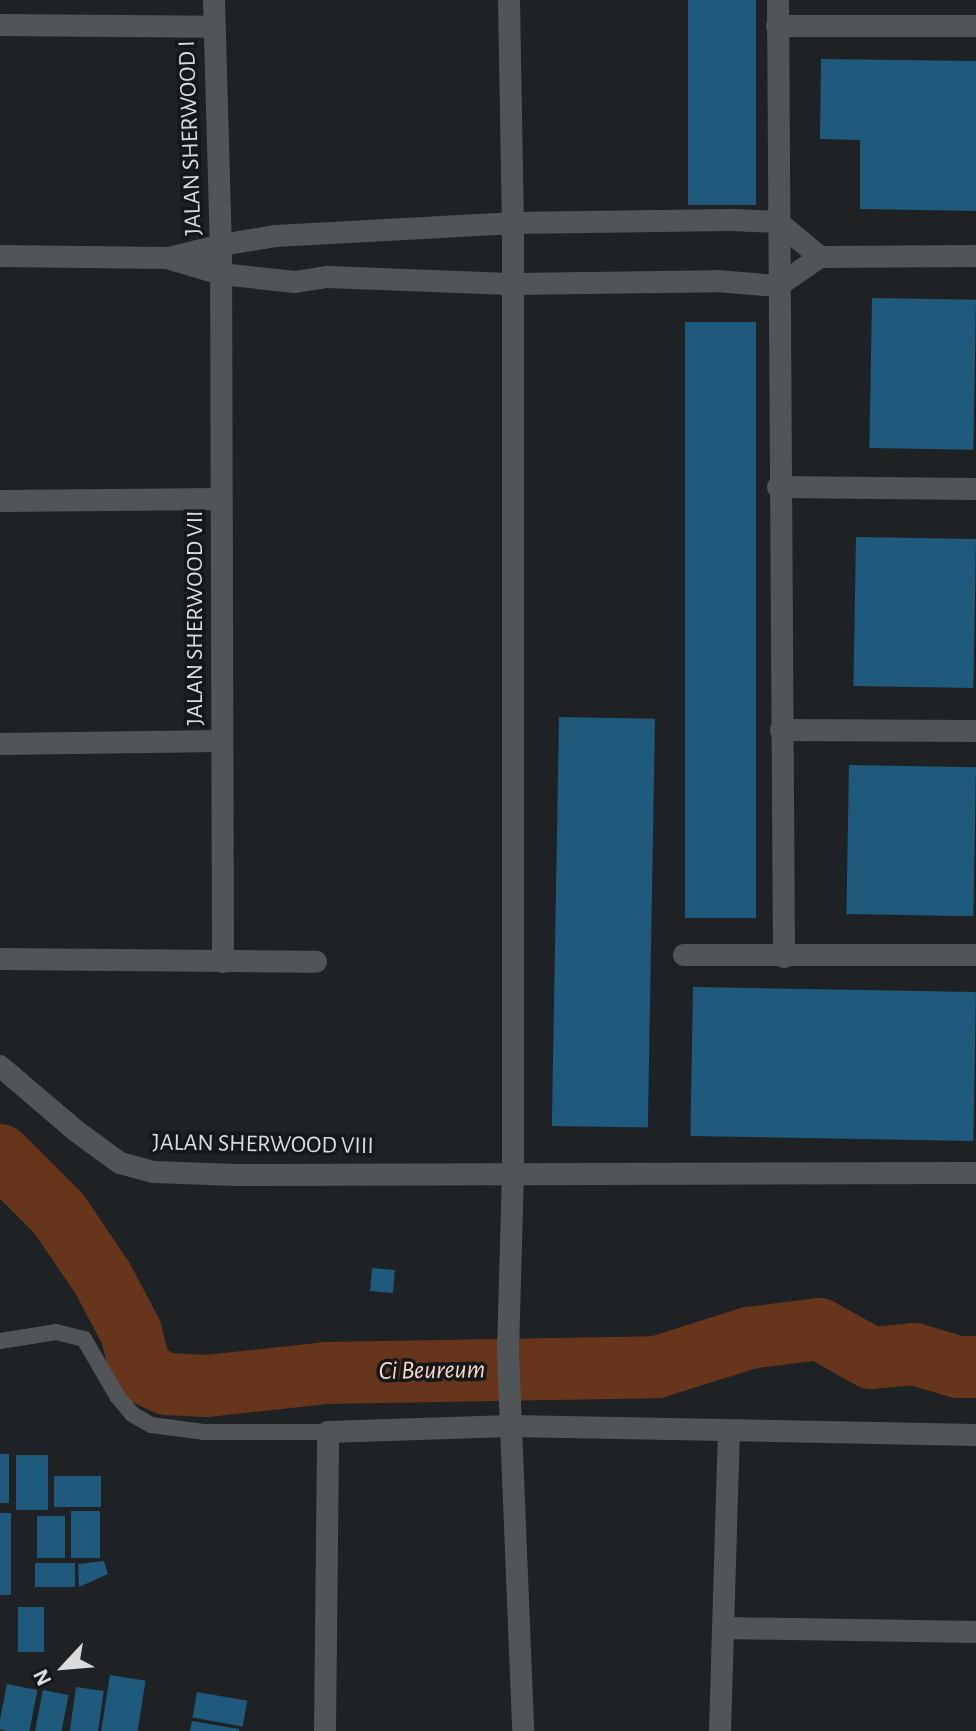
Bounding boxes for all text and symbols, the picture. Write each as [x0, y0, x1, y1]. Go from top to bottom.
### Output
street label: JALAN SHERWOOD I [173, 40, 209, 236]
street label: JALAN SHERWOOD VII [182, 511, 210, 725]
street label: JALAN SHERWOOD VIII [152, 1129, 374, 1161]
water label: Ci Beureum [378, 1354, 486, 1388]
north arrow [24, 1627, 104, 1707]
text: N [29, 1666, 56, 1689]

